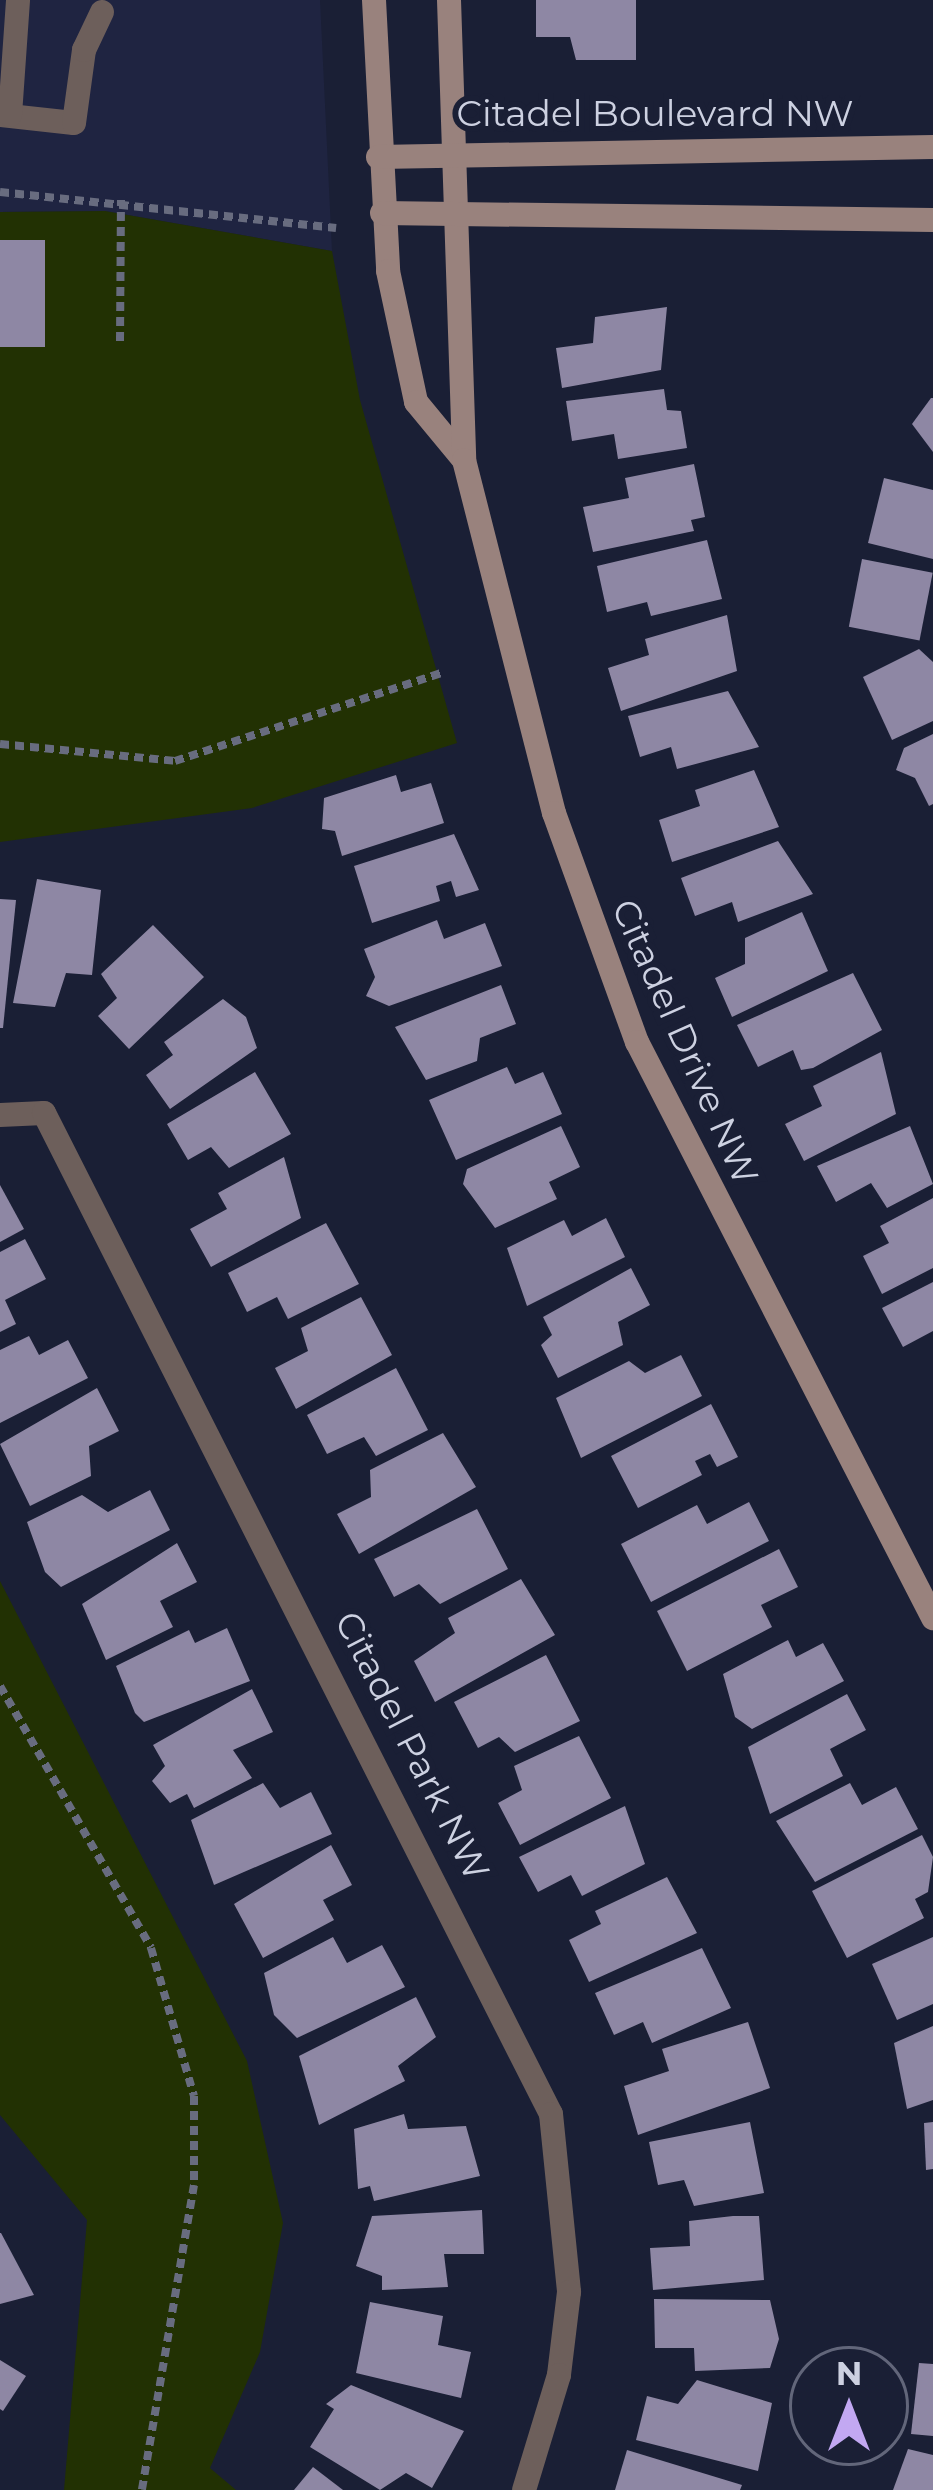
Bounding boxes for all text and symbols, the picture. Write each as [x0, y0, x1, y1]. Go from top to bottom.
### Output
street label: Citadel Boulevard NW [457, 92, 853, 136]
street label: Citadel Drive NW [603, 893, 767, 1191]
street label: Citadel Park NW [326, 1604, 498, 1888]
north arrow [789, 2346, 909, 2466]
text: N [836, 2353, 862, 2393]

